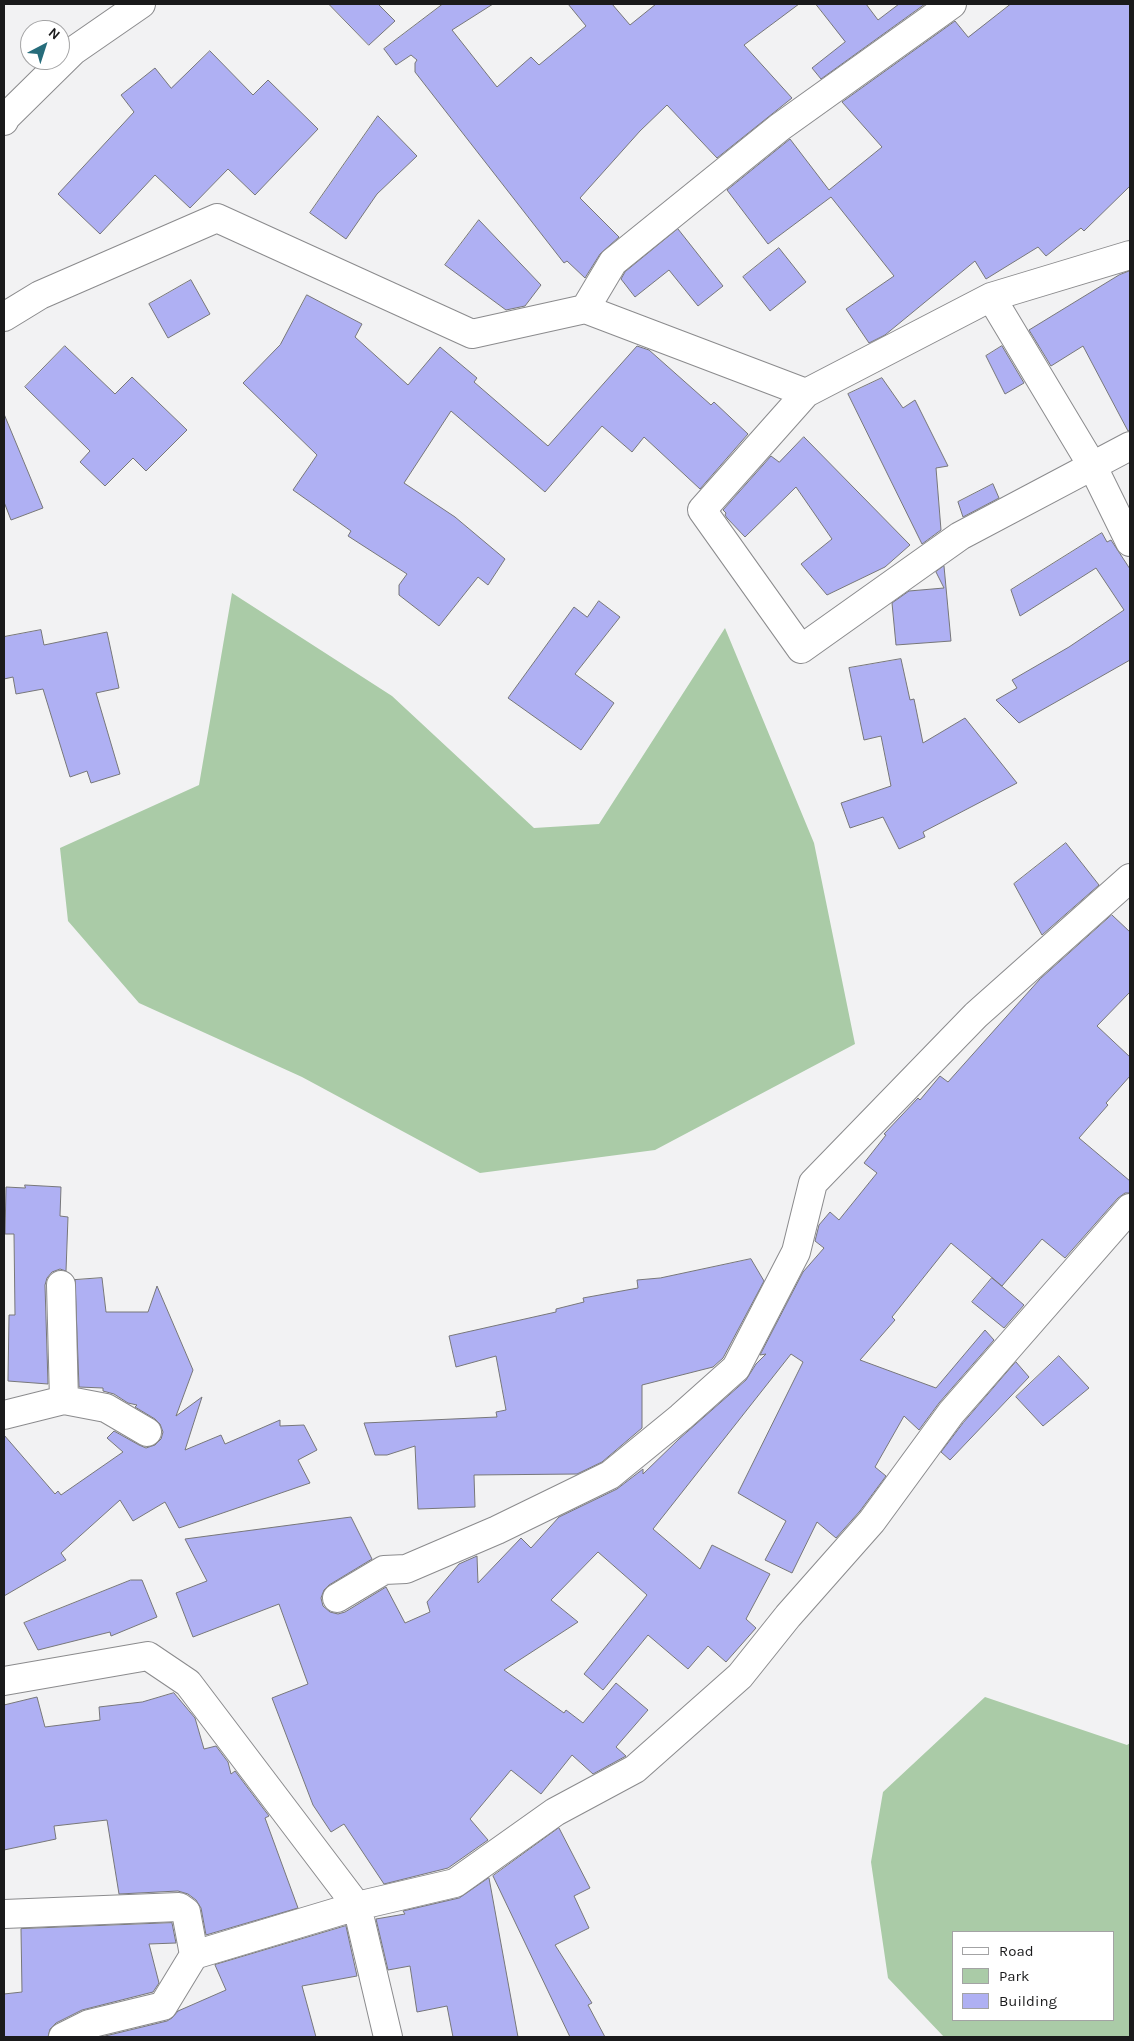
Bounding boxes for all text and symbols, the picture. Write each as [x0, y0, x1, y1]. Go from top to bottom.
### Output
north arrow [20, 20, 70, 70]
text: N [45, 24, 64, 44]
legend [952, 1931, 1114, 2021]
text: Road [999, 1942, 1034, 1960]
text: Park [999, 1967, 1029, 1985]
text: Building [999, 1992, 1057, 2010]

